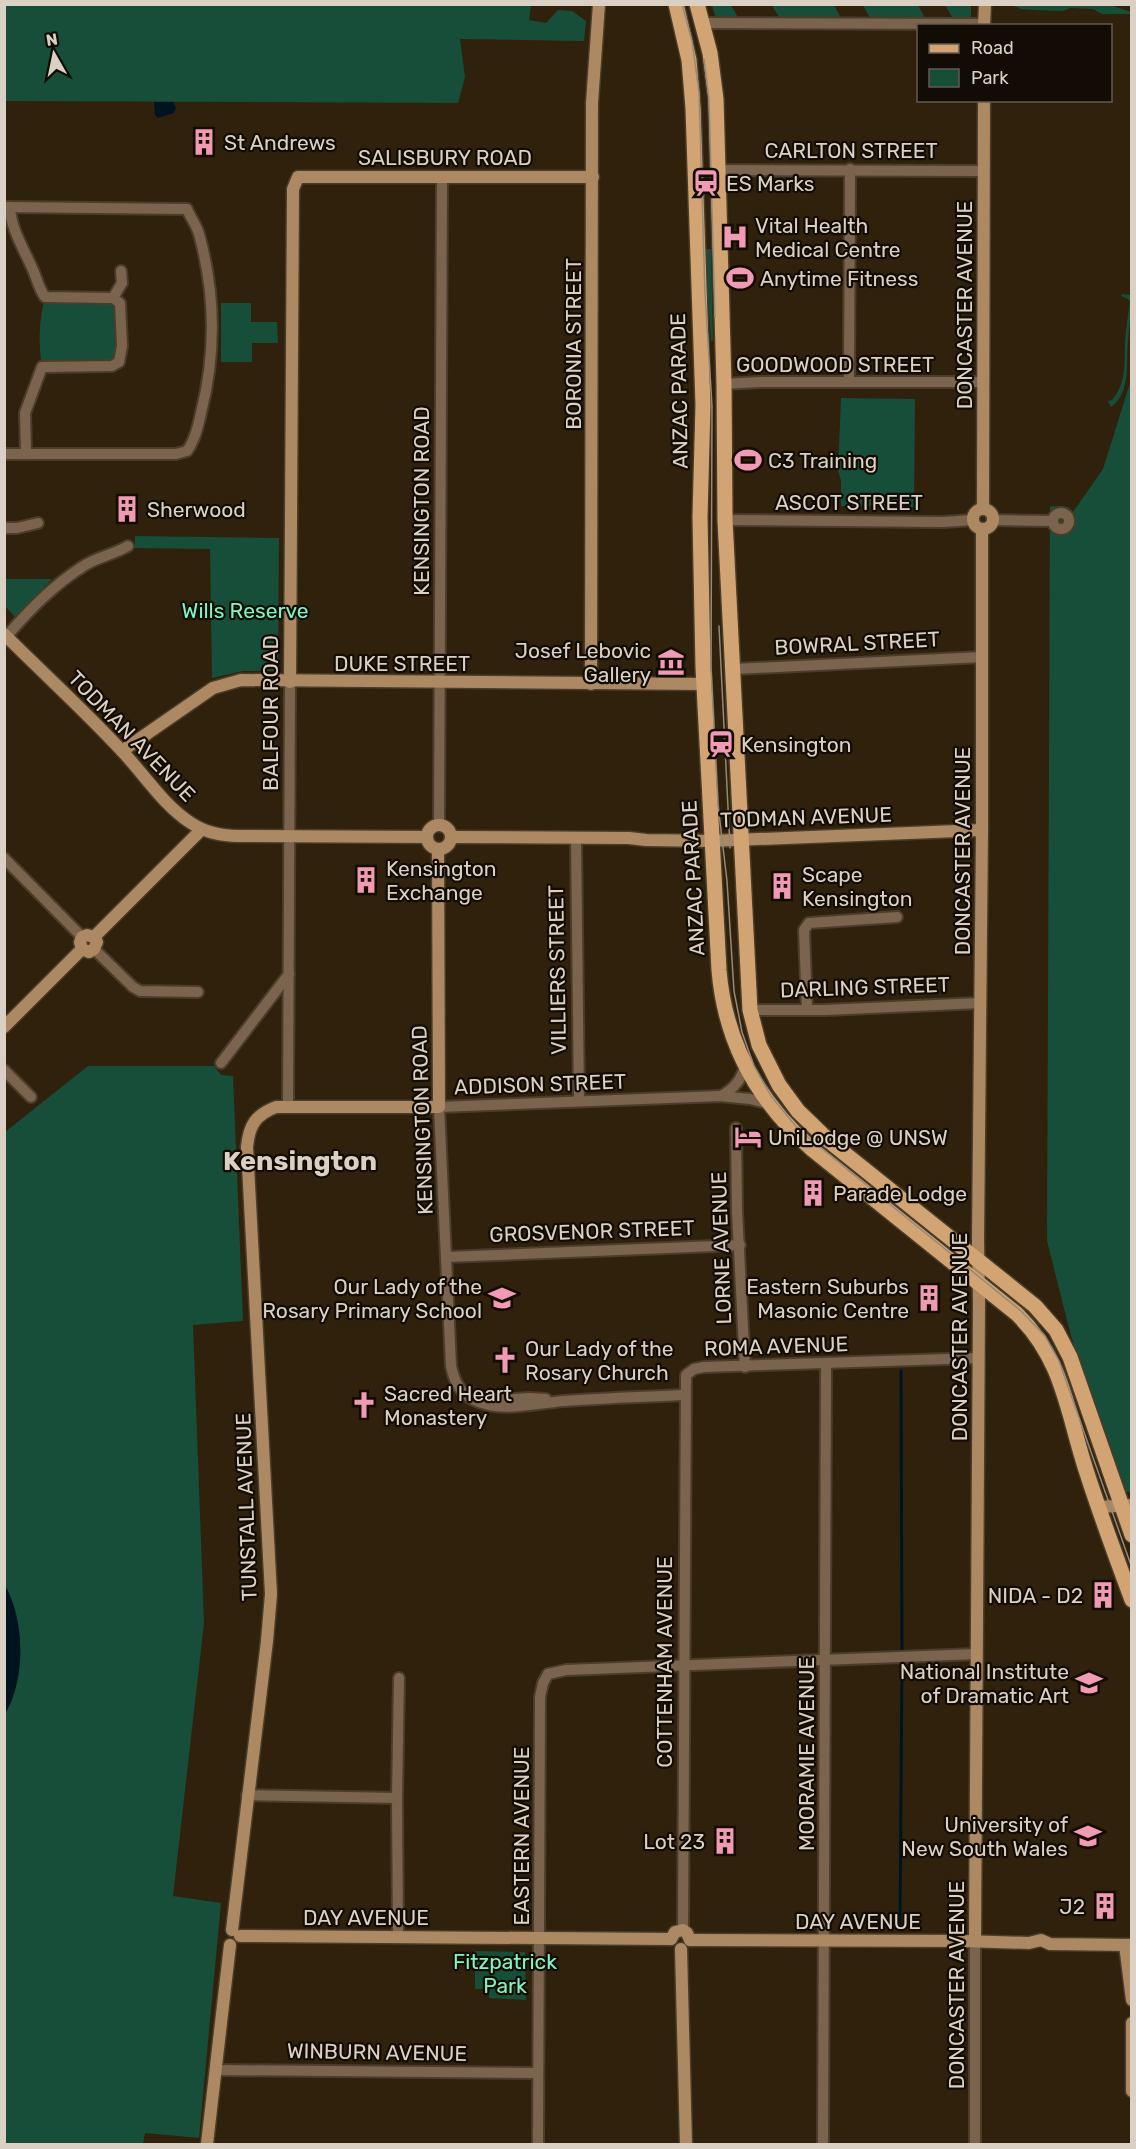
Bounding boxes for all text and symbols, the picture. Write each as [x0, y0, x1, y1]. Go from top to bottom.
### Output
north arrow [24, 24, 84, 84]
legend [917, 24, 1112, 102]
text: N [45, 29, 59, 50]
text: Road [971, 37, 1014, 59]
text: Park [971, 67, 1009, 89]
building icon: St Andrews [189, 127, 219, 157]
place label: St Andrews [224, 130, 336, 155]
street label: CARLTON STREET [764, 138, 938, 163]
street label: SALISBURY ROAD [358, 145, 532, 170]
station icon: ES Marks [691, 168, 721, 198]
place label: ES Marks [726, 171, 815, 196]
street label: DONCASTER AVENUE [952, 201, 977, 409]
place label: Vital Health Medical Centre [755, 213, 901, 262]
hospital icon: Vital Health Medical Centre [720, 222, 750, 252]
street label: BORONIA STREET [561, 258, 586, 430]
sports icon: Anytime Fitness [725, 263, 755, 293]
place label: Anytime Fitness [760, 266, 918, 291]
street label: ANZAC PARADE [665, 313, 693, 469]
street label: GOODWOOD STREET [736, 352, 934, 377]
street label: KENSINGTON ROAD [409, 406, 434, 596]
sports icon: C3 Training [733, 445, 763, 475]
place label: C3 Training [768, 448, 877, 473]
street label: ASCOT STREET [775, 490, 923, 515]
building icon: Sherwood [112, 494, 142, 524]
place label: Sherwood [147, 497, 246, 522]
park label: Wills Reserve [182, 598, 308, 623]
street label: BOWRAL STREET [774, 626, 940, 660]
street label: BALFOUR ROAD [258, 635, 283, 791]
place label: Josef Lebovic Gallery [515, 638, 651, 687]
museum icon: Josef Lebovic Gallery [656, 647, 686, 677]
street label: DUKE STREET [334, 651, 470, 676]
street label: TODMAN AVENUE [63, 665, 201, 807]
station icon: Kensington [706, 729, 736, 759]
place label: Kensington [741, 732, 852, 757]
street label: DONCASTER AVENUE [950, 747, 975, 955]
street label: ANZAC PARADE [676, 799, 710, 957]
street label: TODMAN AVENUE [720, 802, 892, 832]
place label: Kensington Exchange [386, 856, 497, 905]
place label: Scape Kensington [802, 862, 913, 911]
building icon: Kensington Exchange [351, 865, 381, 895]
building icon: Scape Kensington [767, 871, 797, 901]
street label: VILLIERS STREET [543, 885, 571, 1055]
street label: DARLING STREET [780, 972, 950, 1002]
street label: KENSINGTON ROAD [406, 1025, 438, 1215]
street label: ADDISON STREET [454, 1069, 626, 1099]
hotel icon: UniLodge @ UNSW [733, 1122, 763, 1152]
place label: UniLodge @ UNSW [768, 1125, 948, 1150]
district label: Kensington [223, 1145, 377, 1177]
street label: LORNE AVENUE [706, 1171, 736, 1325]
building icon: Parade Lodge [798, 1178, 828, 1208]
place label: Parade Lodge [833, 1181, 967, 1206]
street label: GROSVENOR STREET [489, 1215, 695, 1247]
street label: DONCASTER AVENUE [947, 1233, 972, 1441]
place label: Our Lady of the Rosary Primary School [262, 1274, 482, 1323]
place label: Eastern Suburbs Masonic Centre [746, 1274, 909, 1323]
school or university icon: Our Lady of the Rosary Primary School [487, 1283, 517, 1313]
building icon: Eastern Suburbs Masonic Centre [914, 1283, 944, 1313]
street label: ROMA AVENUE [703, 1331, 849, 1361]
place label: Our Lady of the Rosary Church [525, 1336, 674, 1385]
church icon: Our Lady of the Rosary Church [490, 1345, 520, 1375]
place label: Sacred Heart Monastery [384, 1381, 512, 1430]
church icon: Sacred Heart Monastery [349, 1390, 379, 1420]
street label: TUNSTALL AVENUE [230, 1412, 262, 1602]
street label: COTTENHAM AVENUE [652, 1556, 677, 1768]
building icon: NIDA - D2 [1088, 1580, 1118, 1610]
place label: NIDA - D2 [988, 1583, 1083, 1608]
street label: MOORAMIE AVENUE [794, 1657, 819, 1851]
place label: National Institute of Dramatic Art [900, 1659, 1069, 1708]
school or university icon: National Institute of Dramatic Art [1074, 1668, 1104, 1698]
street label: EASTERN AVENUE [509, 1747, 534, 1925]
place label: University of New South Wales [901, 1812, 1068, 1861]
school or university icon: University of New South Wales [1073, 1821, 1103, 1851]
building icon: Lot 23 [710, 1826, 740, 1856]
place label: Lot 23 [643, 1829, 705, 1854]
street label: DONCASTER AVENUE [944, 1881, 969, 2089]
building icon: J2 [1090, 1891, 1120, 1921]
place label: J2 [1059, 1894, 1085, 1919]
street label: DAY AVENUE [303, 1905, 429, 1930]
street label: DAY AVENUE [795, 1909, 921, 1934]
park label: Fitzpatrick Park [453, 1949, 557, 1998]
street label: WINBURN AVENUE [287, 2038, 467, 2066]

